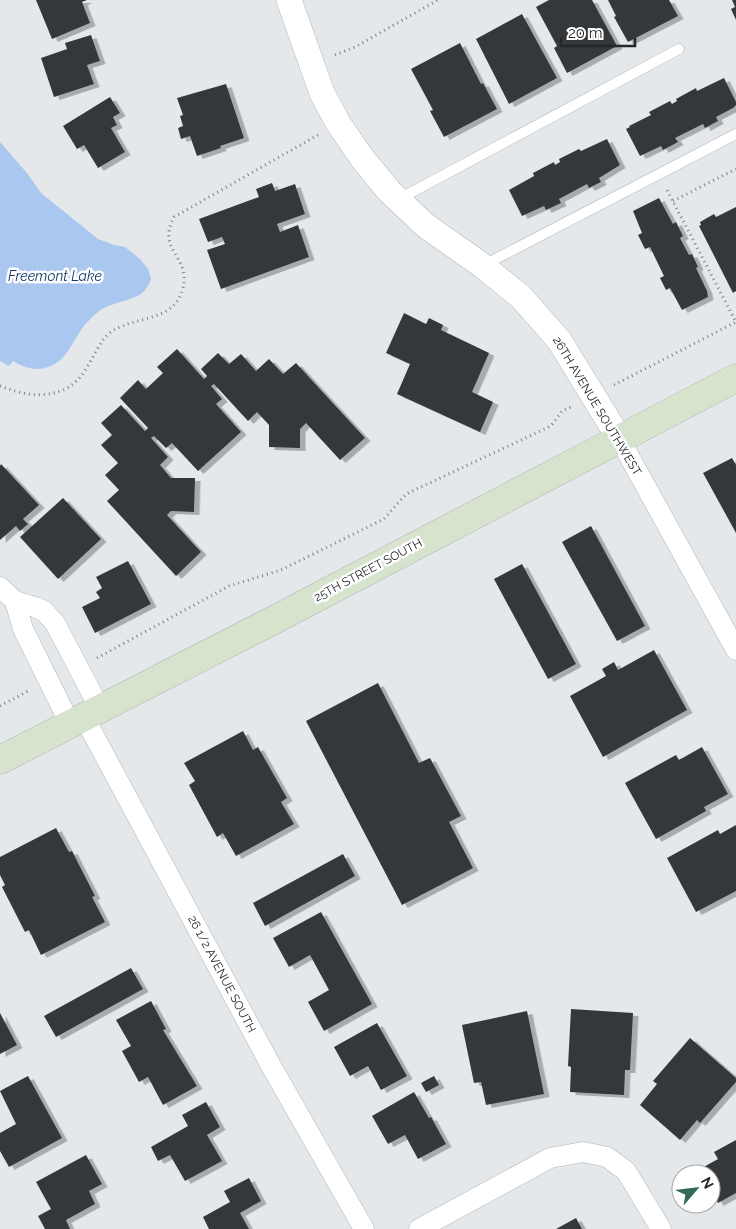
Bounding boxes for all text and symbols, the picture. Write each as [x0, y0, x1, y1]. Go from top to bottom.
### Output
scale bar [561, 15, 635, 47]
text: 20 m [568, 24, 603, 42]
water label: Freemont Lake [8, 268, 102, 284]
street label: 26TH AVENUE SOUTHWEST [550, 334, 644, 479]
street label: 25TH STREET SOUTH [312, 536, 424, 604]
street label: 26 1/2 AVENUE SOUTH [185, 913, 259, 1035]
north arrow [671, 1164, 721, 1214]
text: N [698, 1174, 717, 1191]

